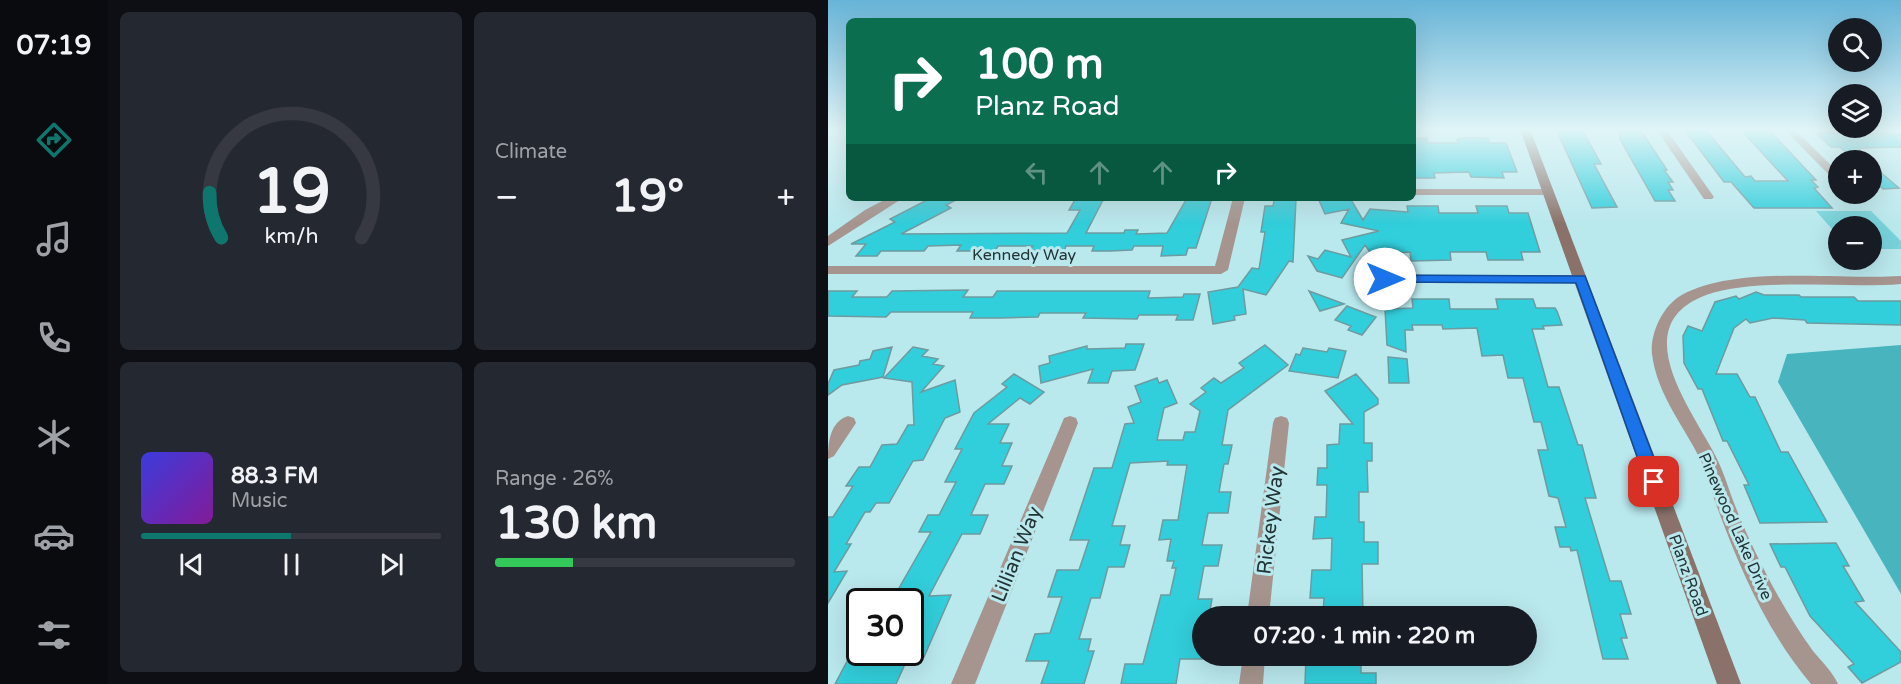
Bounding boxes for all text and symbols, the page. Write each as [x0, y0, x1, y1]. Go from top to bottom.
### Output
map controls [1828, 18, 1882, 270]
button: search [1828, 18, 1882, 72]
text: 07:19 [17, 29, 91, 62]
text: 100 m [975, 39, 1104, 90]
icon: right [876, 42, 954, 120]
button: layers [1828, 84, 1882, 138]
text: Planz Road [975, 90, 1120, 123]
icon: directions [33, 119, 75, 161]
text: Climate [495, 140, 567, 164]
button: + [1828, 150, 1882, 204]
text: 19 [252, 155, 330, 230]
icon: left [1020, 156, 1053, 189]
icon: ahead [1083, 156, 1116, 189]
icon: ahead [1146, 156, 1179, 189]
icon: right [1209, 156, 1242, 189]
text: 19° [611, 170, 684, 224]
text: − [495, 178, 519, 217]
text: + [776, 178, 795, 217]
button: − [1828, 216, 1882, 270]
icon: music [33, 218, 75, 260]
text: km/h [264, 223, 318, 249]
street label: Kennedy Way [972, 245, 1076, 265]
position arrow [1353, 247, 1417, 311]
icon: phone [33, 317, 75, 359]
icon: climate [33, 416, 75, 458]
street label: Pinewood Lake Drive [1694, 450, 1777, 603]
pin [1628, 456, 1679, 507]
text: 88.3 FM [231, 463, 319, 489]
street label: Rickey Way [1252, 464, 1290, 576]
icon: arrive [1637, 465, 1670, 498]
text: Range · 26% [495, 467, 614, 491]
text: Music [231, 489, 287, 513]
text: 130 km [495, 497, 657, 551]
street label: Lillian Way [987, 503, 1047, 606]
icon: car [33, 515, 75, 557]
street label: Planz Road [1664, 532, 1712, 619]
icon: previous [175, 548, 208, 581]
icon: pause [275, 548, 308, 581]
icon: next [375, 548, 408, 581]
speed limit sign: 30 [846, 588, 924, 666]
icon: filters [33, 614, 75, 656]
text: 07:20 · 1 min · 220 m [1254, 623, 1475, 649]

